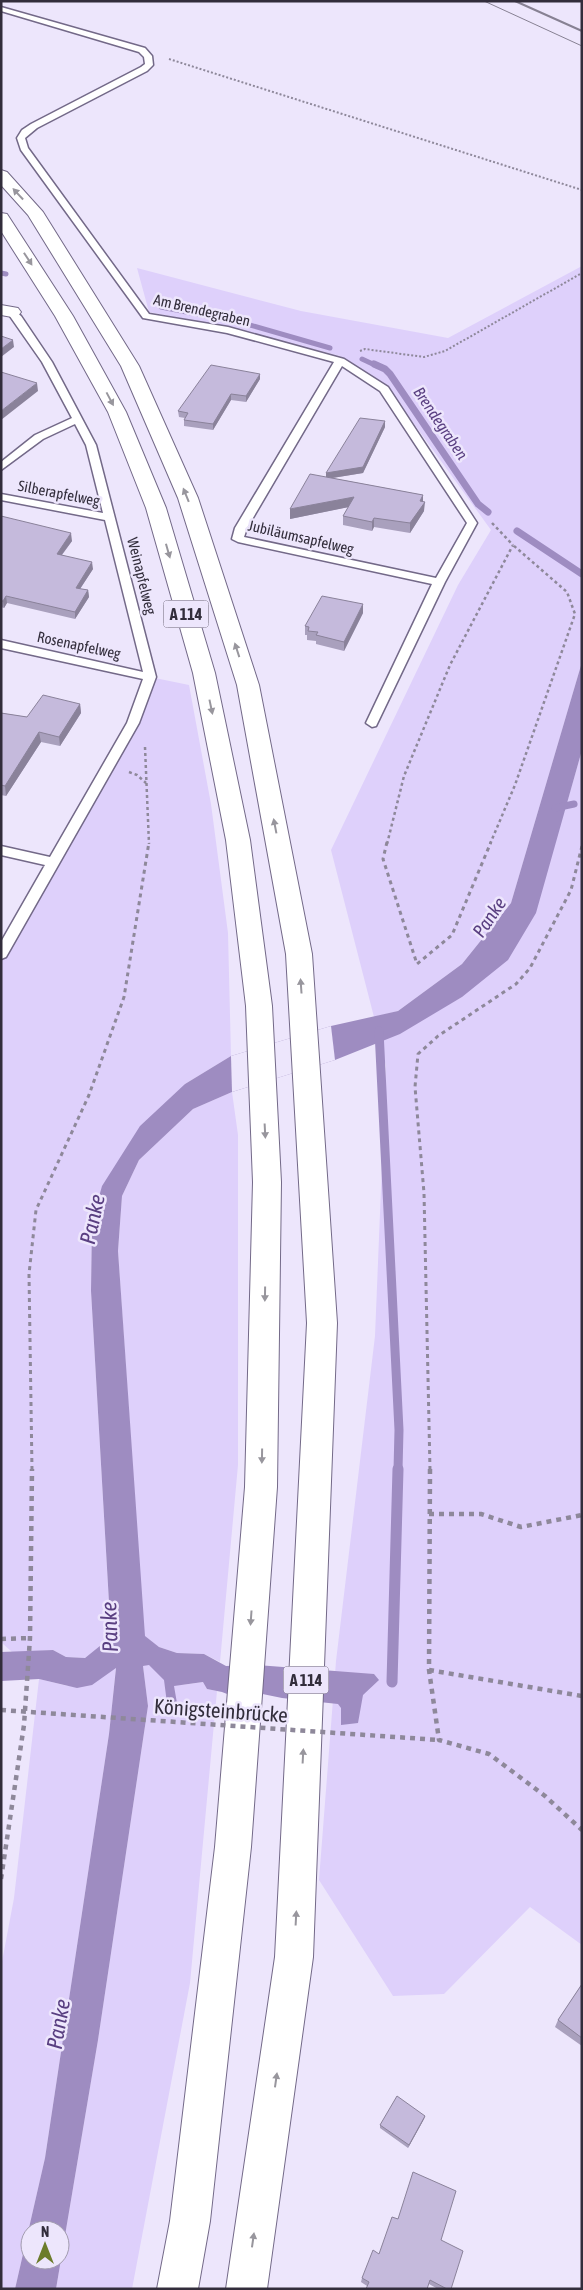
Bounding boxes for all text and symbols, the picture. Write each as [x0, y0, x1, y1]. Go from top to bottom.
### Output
one-way arrow [12, 188, 24, 200]
one-way arrow [23, 252, 33, 266]
street label: Am Brendegraben [152, 291, 252, 329]
water label: Brendegraben [409, 383, 472, 463]
one-way arrow [106, 392, 114, 406]
street label: Silberapfelweg [17, 477, 102, 509]
one-way arrow [182, 488, 190, 502]
street label: Jubiläumsapfelweg [247, 517, 356, 558]
street label: Weinapfelweg [124, 536, 160, 617]
one-way arrow [165, 543, 173, 558]
road number: A 114 [164, 600, 208, 628]
street label: Rosenapfelweg [36, 628, 123, 662]
one-way arrow [232, 642, 240, 657]
one-way arrow [207, 700, 215, 715]
one-way arrow [271, 818, 279, 833]
water label: Panke [468, 893, 510, 941]
one-way arrow [297, 977, 305, 993]
one-way arrow [261, 1123, 269, 1139]
water label: Panke [74, 1191, 110, 1247]
one-way arrow [261, 1286, 269, 1302]
one-way arrow [258, 1448, 266, 1464]
water label: Panke [95, 1601, 123, 1653]
one-way arrow [247, 1610, 255, 1626]
road number: A 114 [284, 1666, 328, 1694]
street label: Königsteinbrücke [153, 1693, 289, 1727]
one-way arrow [299, 1748, 307, 1764]
one-way arrow [292, 1910, 300, 1926]
water label: Panke [41, 1997, 75, 2051]
one-way arrow [273, 2071, 281, 2087]
north arrow [20, 2220, 70, 2270]
text: N [41, 2224, 49, 2240]
one-way arrow [250, 2232, 258, 2248]

